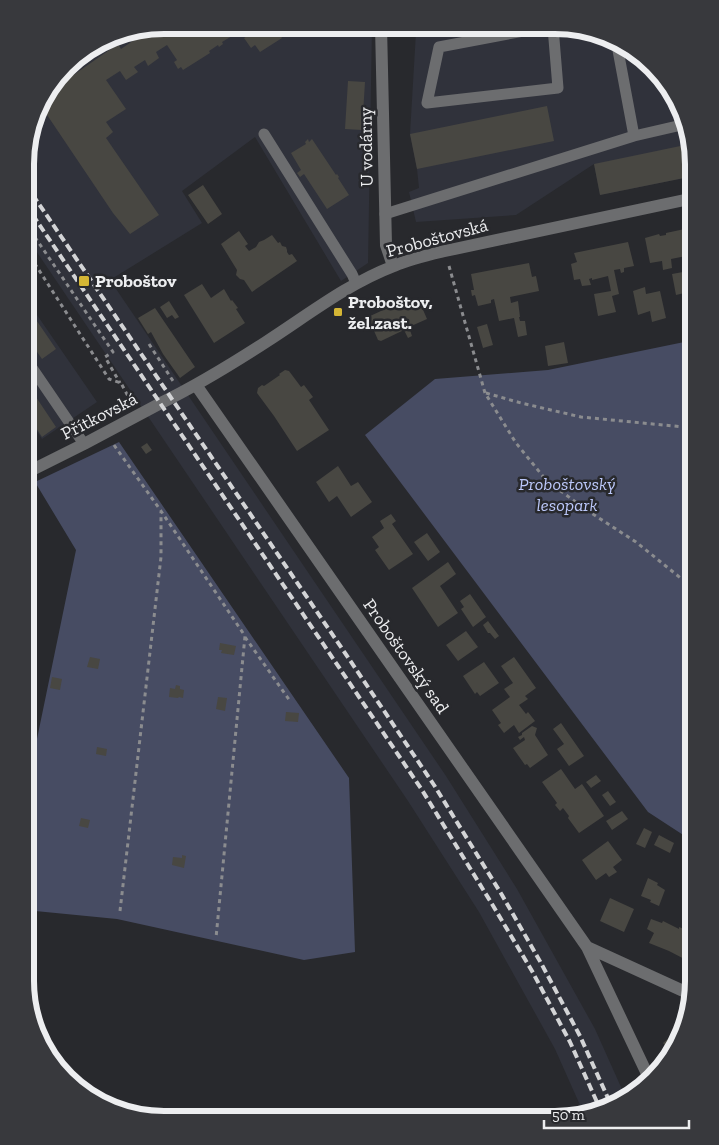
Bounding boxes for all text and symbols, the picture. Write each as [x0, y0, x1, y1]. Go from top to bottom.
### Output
street label: U vodárny [354, 106, 378, 187]
street label: Proboštovská [384, 214, 491, 262]
place label: Proboštov [95, 270, 177, 292]
marker: Proboštov [77, 274, 91, 288]
place label: Proboštov, žel.zast. [348, 291, 433, 334]
marker: Proboštov, žel.zast. [332, 306, 344, 318]
street label: Přítkovská [57, 387, 141, 445]
park label: Proboštovský lesopark [518, 473, 616, 516]
street label: Proboštovský sad [358, 594, 454, 718]
scale bar [544, 1098, 689, 1130]
text: 50 m [552, 1106, 585, 1124]

